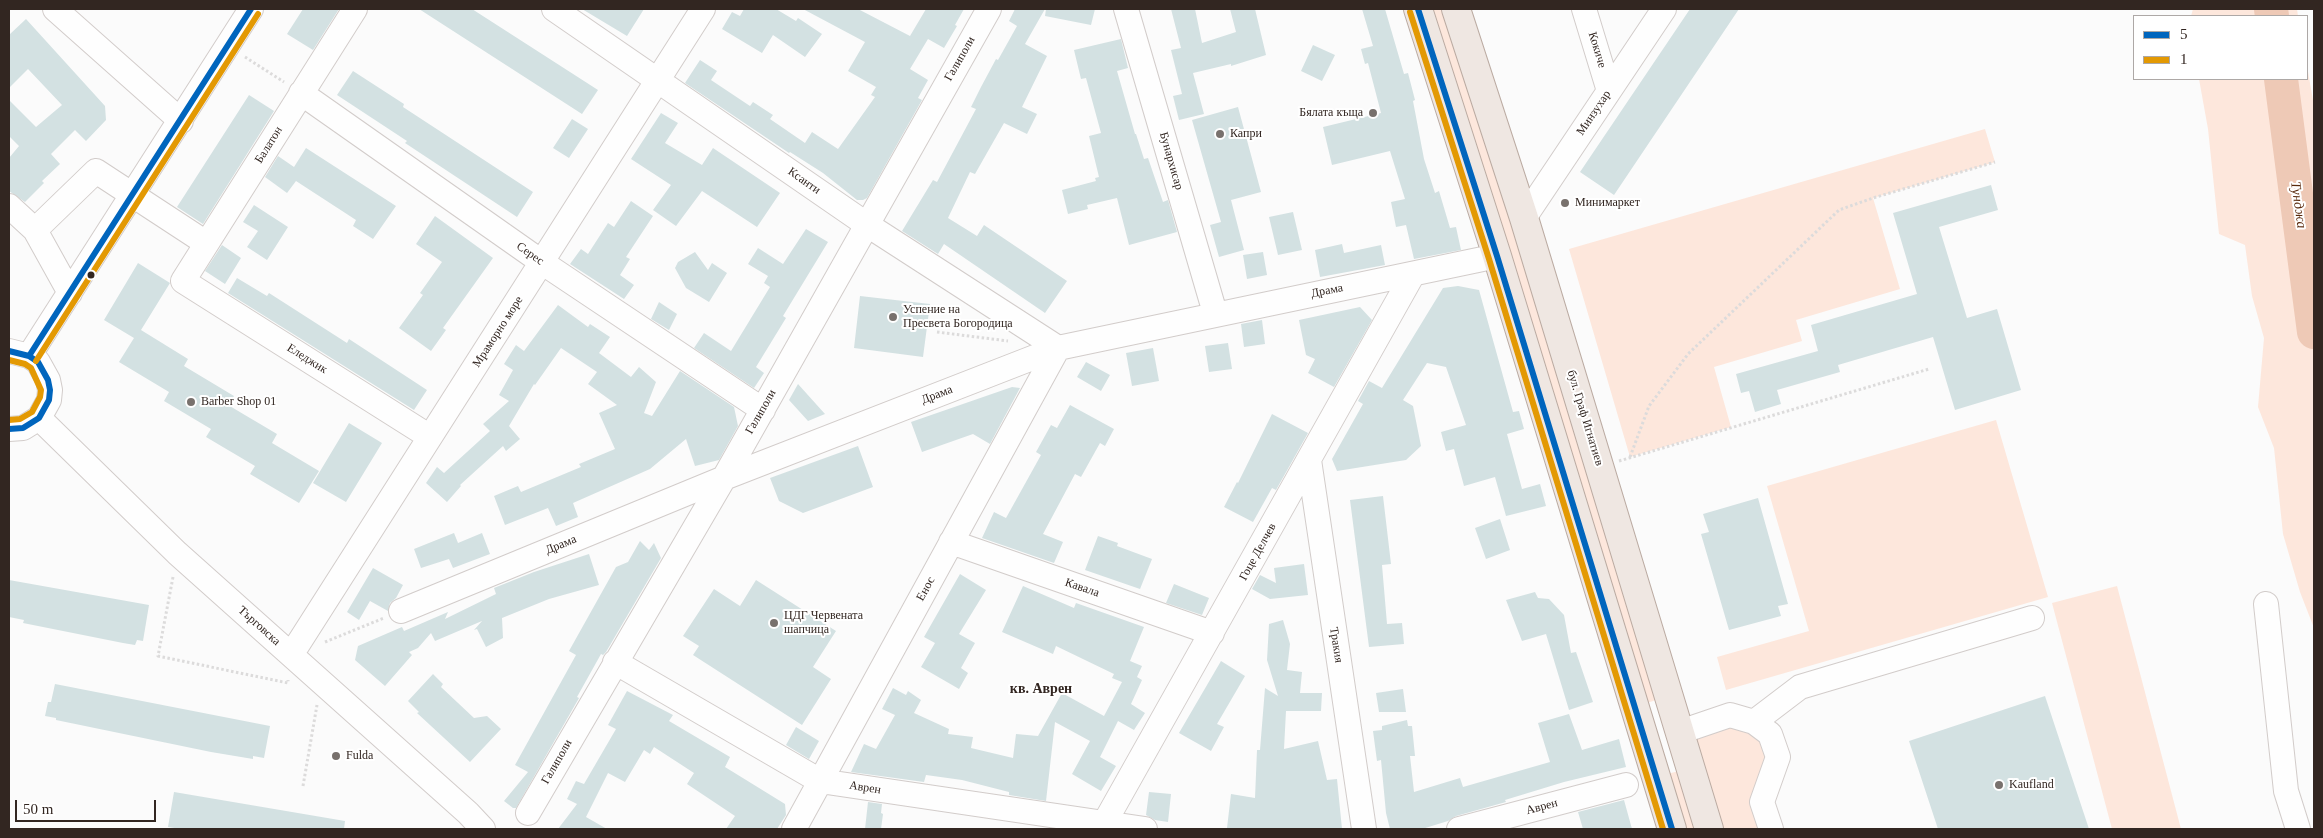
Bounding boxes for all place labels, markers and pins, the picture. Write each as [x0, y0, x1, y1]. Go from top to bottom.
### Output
place label: Бялата къща [1299, 106, 1363, 120]
marker: Бялата къща [1367, 107, 1379, 119]
place label: Капри [1230, 127, 1262, 141]
marker: Капри [1214, 128, 1226, 140]
place label: Минимаркет [1575, 196, 1640, 210]
marker: Минимаркет [1559, 197, 1571, 209]
unlabelled marker [86, 270, 96, 280]
place label: Успение на Пресвета Богородица [903, 303, 1013, 331]
marker: Успение на Пресвета Богородица [887, 311, 899, 323]
place label: Barber Shop 01 [201, 395, 276, 409]
marker: Barber Shop 01 [185, 396, 197, 408]
place label: ЦДГ Червената шапчица [784, 609, 863, 637]
marker: ЦДГ Червената шапчица [768, 617, 780, 629]
place label: Fulda [346, 749, 373, 763]
marker: Fulda [330, 750, 342, 762]
place label: Kaufland [2009, 778, 2054, 792]
marker: Kaufland [1993, 779, 2005, 791]

